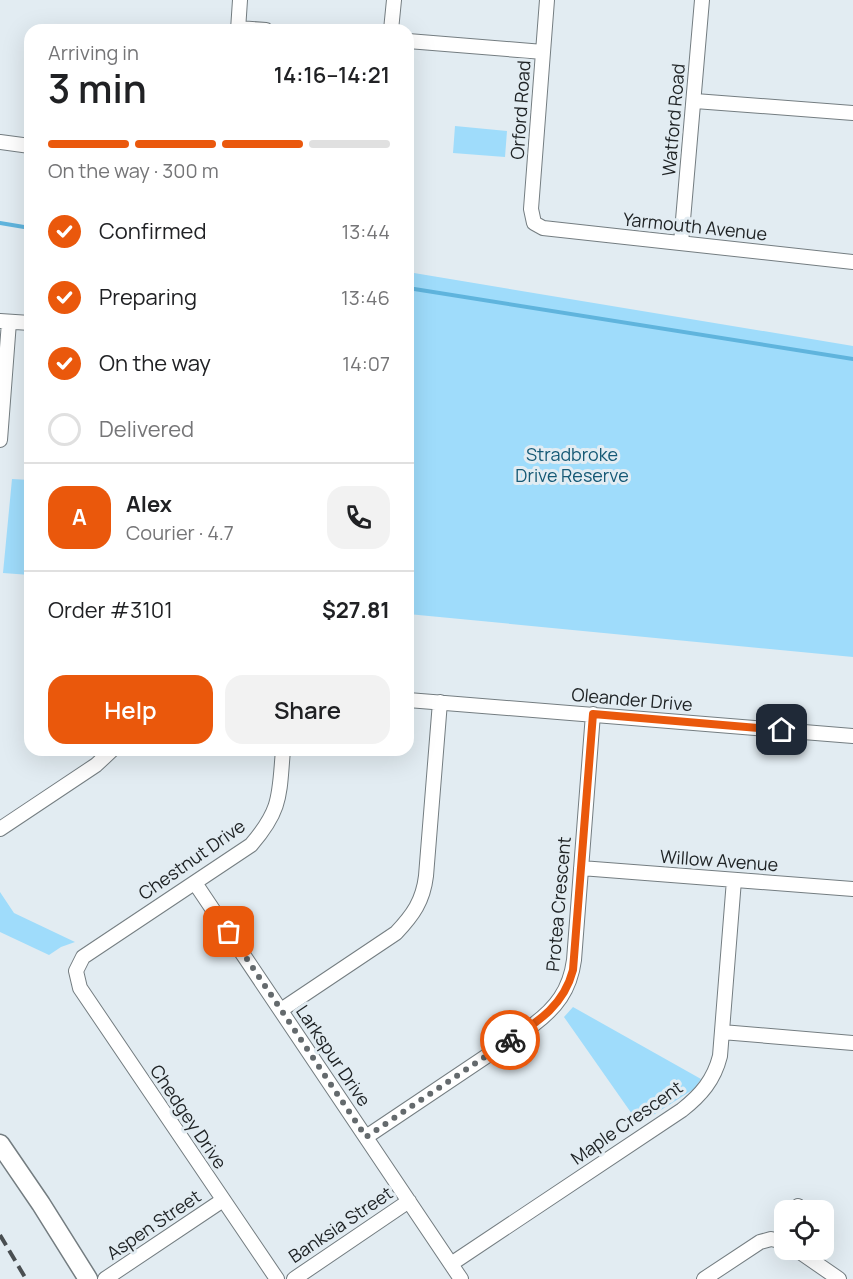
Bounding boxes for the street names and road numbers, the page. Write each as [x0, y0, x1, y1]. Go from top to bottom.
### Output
street label: Orford Road [505, 60, 535, 160]
street label: Watford Road [656, 63, 690, 177]
street label: Yarmouth Avenue [622, 207, 768, 246]
street label: Oleander Drive [570, 682, 694, 716]
street label: Chestnut Drive [133, 813, 250, 905]
street label: Protea Crescent [540, 835, 576, 973]
street label: Willow Avenue [659, 844, 779, 876]
street label: Larkspur Drive [291, 1000, 377, 1111]
street label: Chedgey Drive [145, 1060, 233, 1173]
street label: Maple Crescent [566, 1075, 687, 1170]
street label: Banksia Street [284, 1181, 397, 1268]
street label: Aspen Street [102, 1184, 205, 1265]

